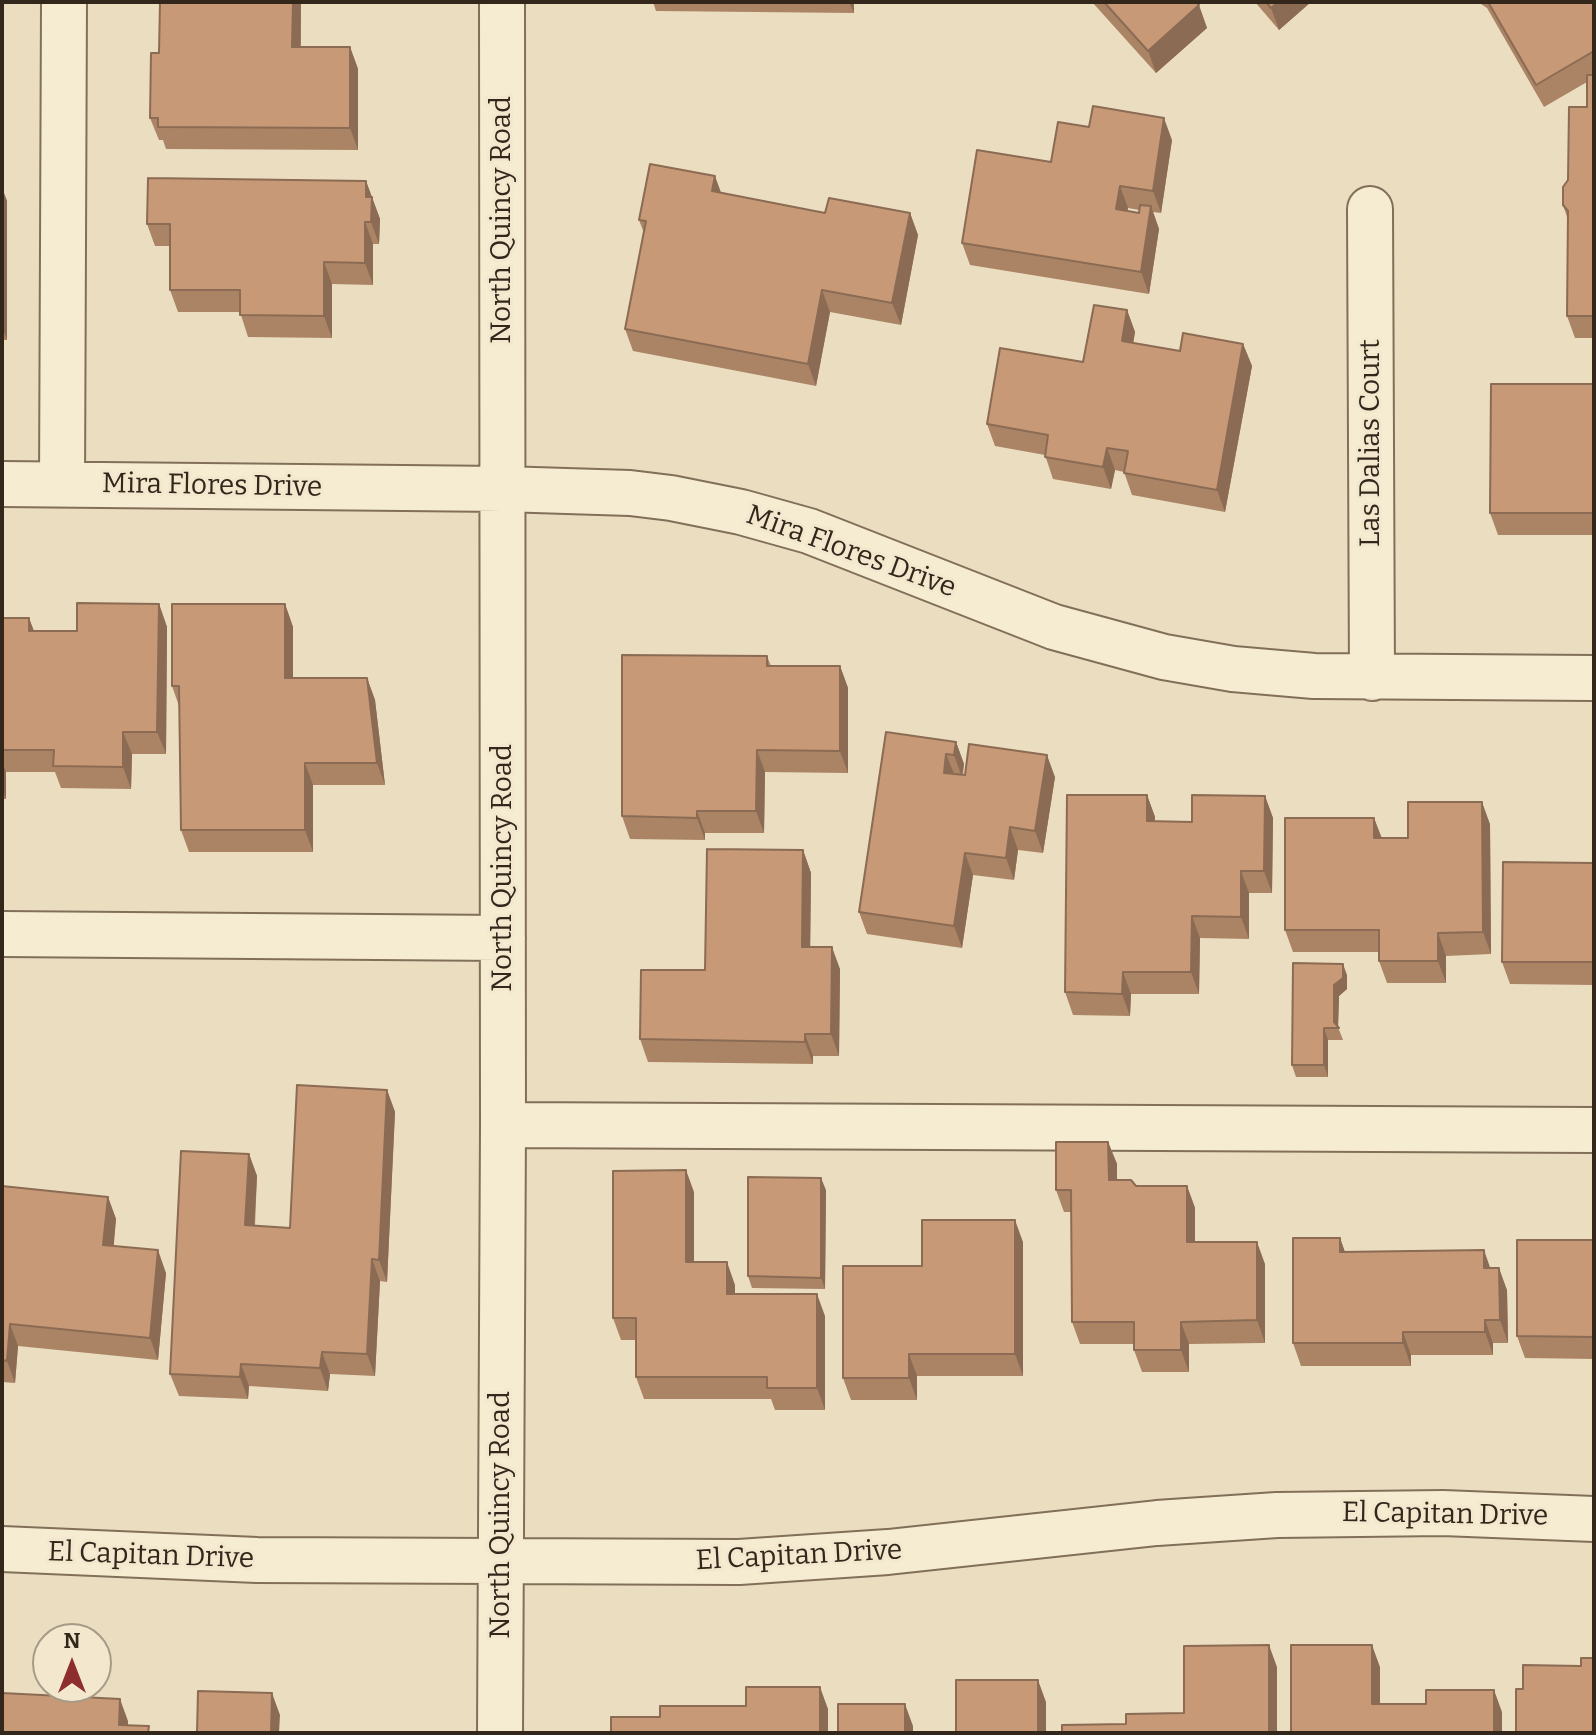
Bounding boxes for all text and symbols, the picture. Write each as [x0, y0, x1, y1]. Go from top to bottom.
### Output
street label: North Quincy Road [485, 96, 519, 344]
street label: Las Dalias Court [1354, 339, 1388, 547]
street label: Mira Flores Drive [102, 467, 322, 505]
street label: Mira Flores Drive [742, 499, 960, 605]
street label: North Quincy Road [486, 744, 520, 992]
street label: North Quincy Road [484, 1391, 518, 1639]
street label: El Capitan Drive [1342, 1496, 1548, 1534]
street label: El Capitan Drive [695, 1534, 903, 1578]
street label: El Capitan Drive [47, 1536, 255, 1576]
north arrow [32, 1623, 112, 1703]
text: N [64, 1627, 80, 1654]

